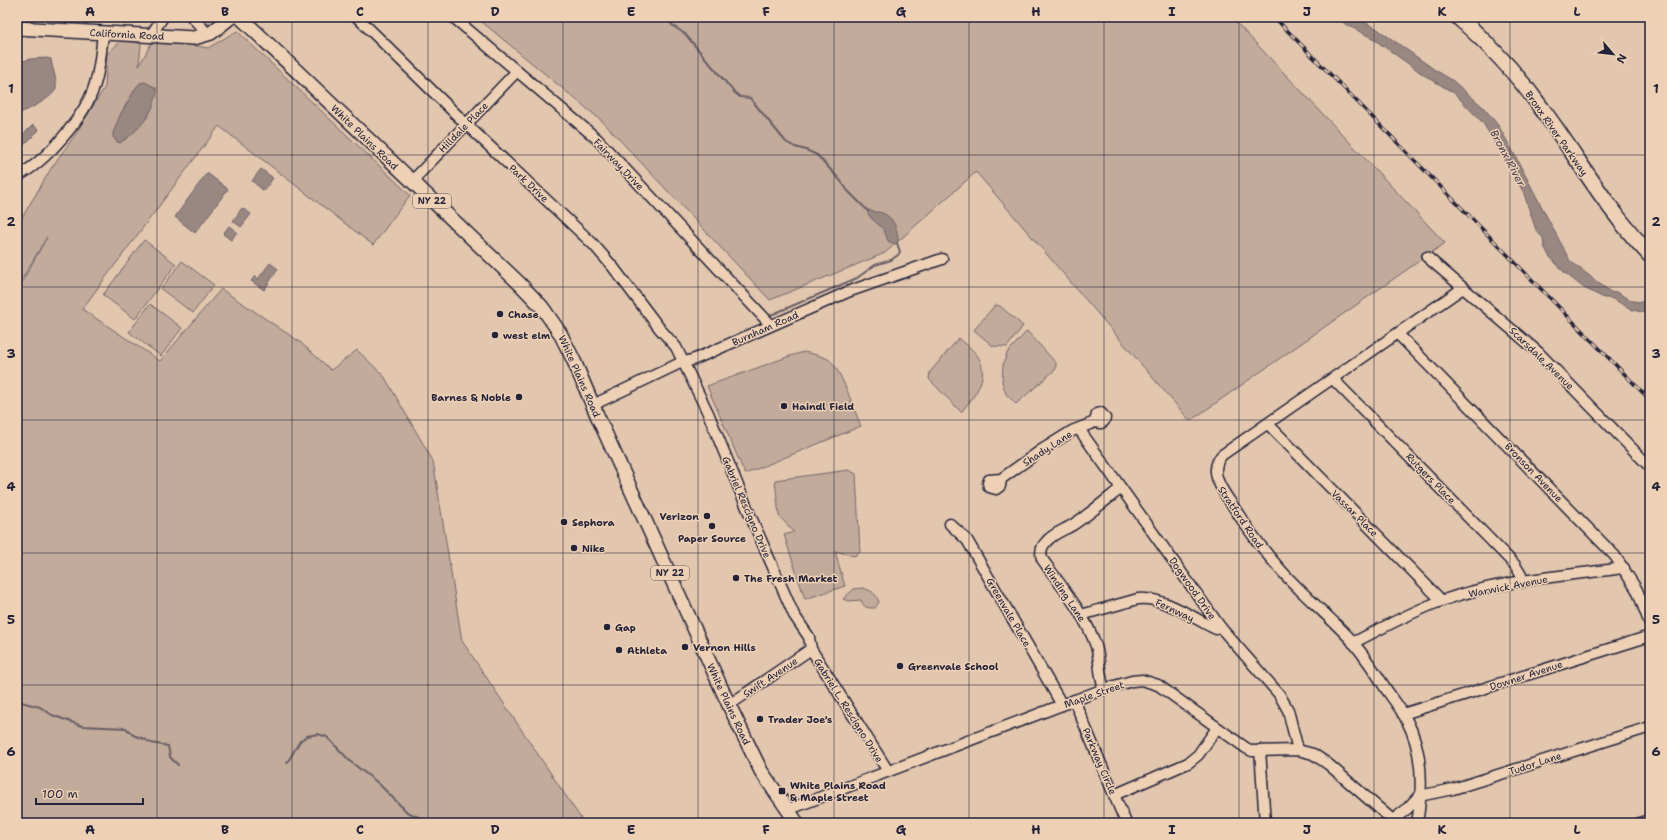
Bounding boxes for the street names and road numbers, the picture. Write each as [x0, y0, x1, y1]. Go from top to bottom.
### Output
street label: California Road [89, 26, 165, 43]
street label: Bronx River Parkway [1522, 88, 1591, 179]
street label: Hilldale Place [436, 99, 491, 156]
street label: White Plains Road [328, 102, 401, 173]
street label: Fairway Drive [591, 136, 647, 193]
street label: Park Drive [506, 162, 551, 205]
road number: NY 22 [413, 194, 451, 208]
street label: Burnham Road [730, 308, 801, 349]
street label: Scarsdale Avenue [1506, 324, 1577, 393]
street label: White Plains Road [556, 333, 604, 420]
street label: Shady Lane [1020, 427, 1075, 469]
street label: Bronson Avenue [1502, 440, 1566, 505]
street label: Rutgers Place [1403, 450, 1459, 507]
street label: Gabriel Rescigno Drive [719, 454, 774, 560]
street label: Stratford Road [1215, 484, 1267, 552]
street label: Vassar Place [1328, 487, 1381, 540]
street label: Dogwood Drive [1166, 554, 1219, 622]
street label: Winding Lane [1041, 562, 1089, 625]
road number: NY 22 [651, 566, 689, 580]
street label: Warwick Avenue [1467, 572, 1549, 601]
street label: Greenvale Place [984, 575, 1034, 649]
street label: Fernway [1153, 596, 1196, 625]
street label: Swift Avenue [740, 654, 800, 700]
street label: Gabriel L. Rescigno Drive [811, 656, 886, 765]
street label: Downer Avenue [1488, 657, 1565, 693]
street label: White Plains Road [704, 661, 753, 748]
street label: Maple Street [1062, 678, 1126, 711]
street label: Parkway Circle [1080, 726, 1120, 797]
street label: Tudor Lane [1507, 749, 1563, 778]

